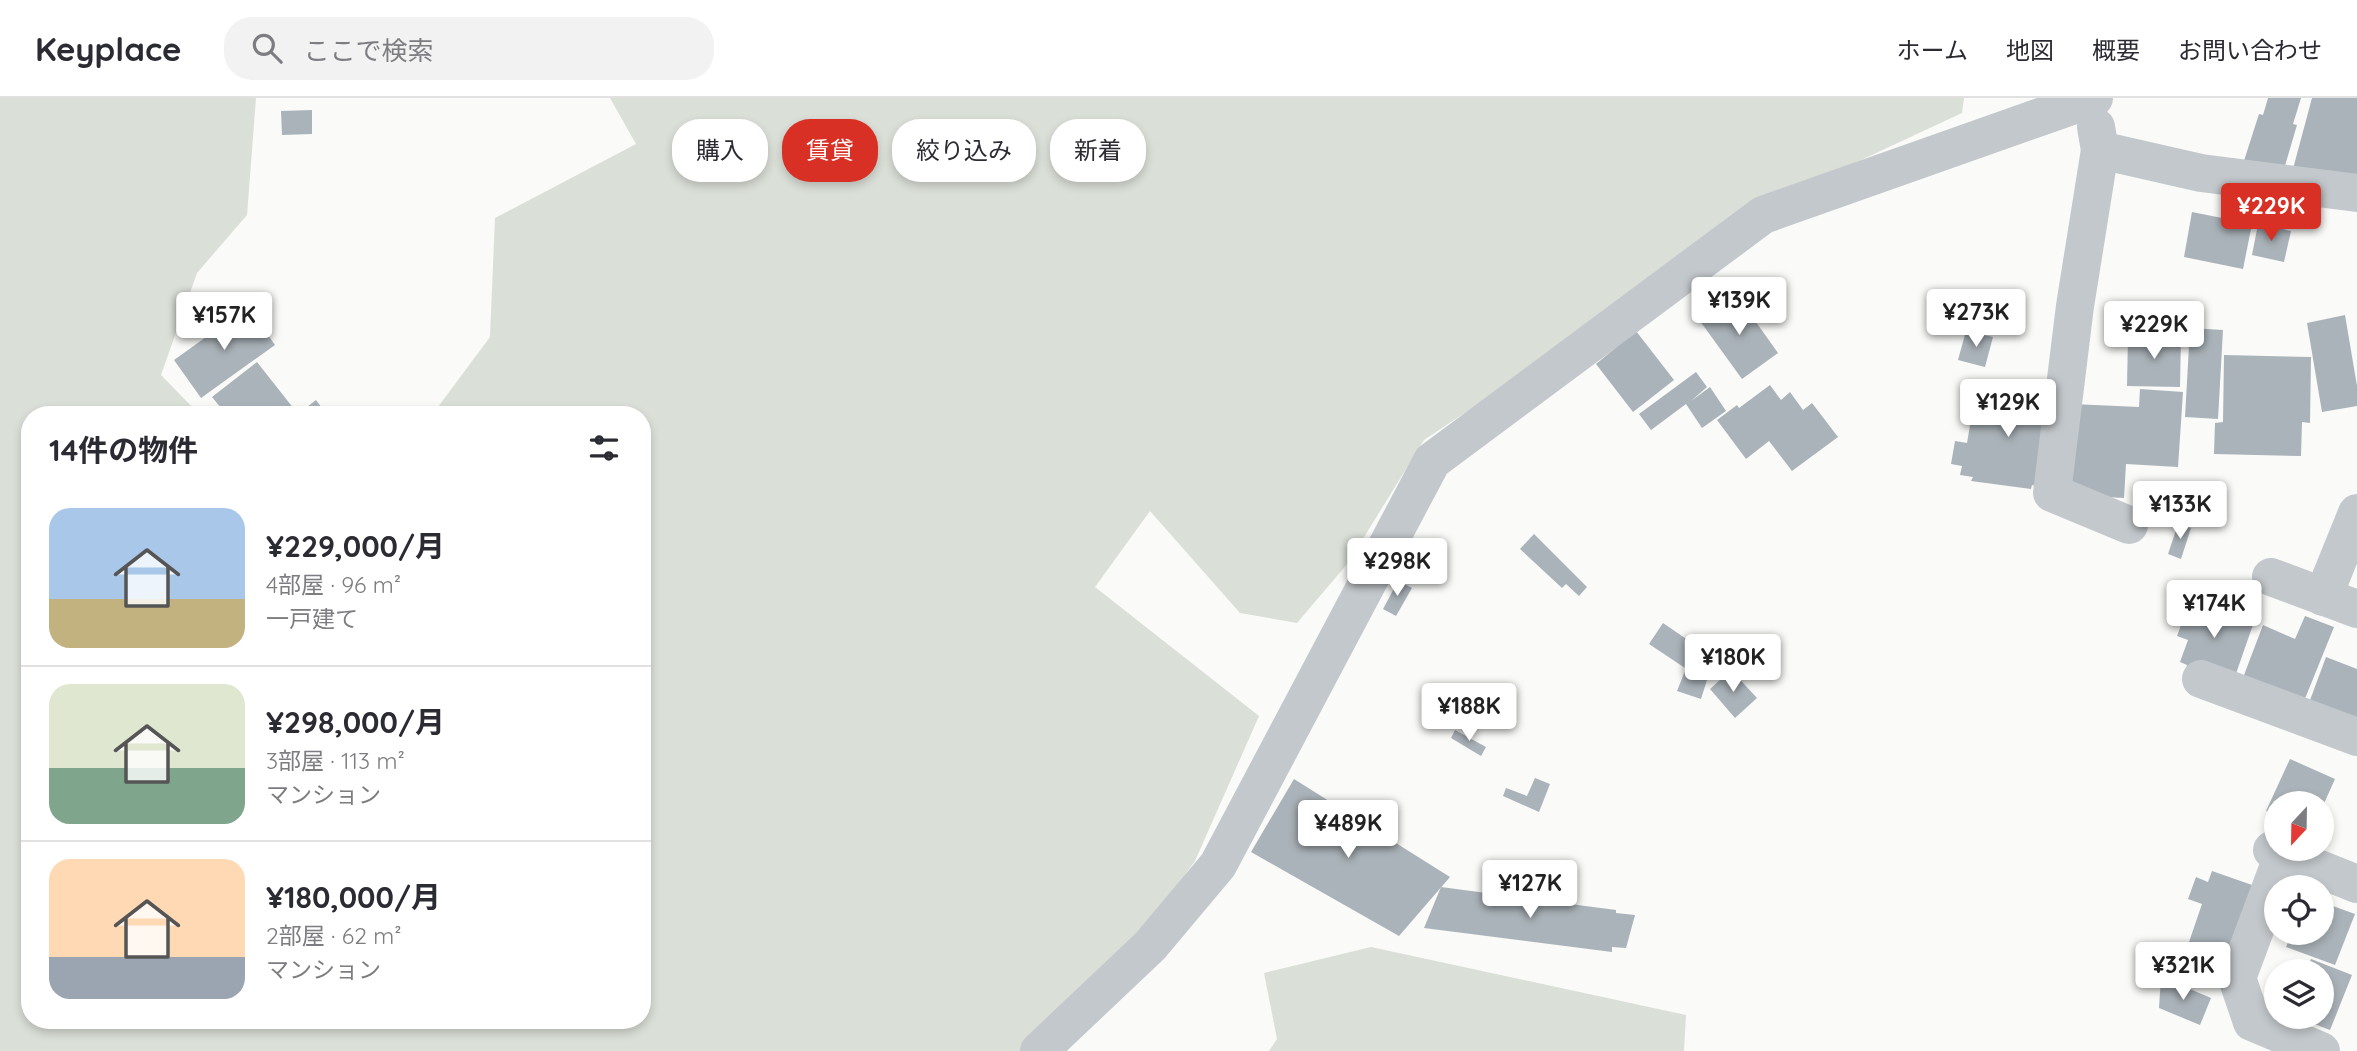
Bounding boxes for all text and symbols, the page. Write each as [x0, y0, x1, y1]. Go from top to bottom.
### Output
search box [224, 17, 714, 80]
text: Keyplace [35, 28, 182, 69]
icon: search [248, 29, 286, 67]
text: ここで検索 [304, 34, 434, 67]
text: ホーム [1897, 35, 1968, 65]
text: 地図 [2006, 35, 2054, 65]
text: 概要 [2092, 35, 2140, 65]
text: お問い合わせ [2178, 35, 2322, 65]
chip: 購入 [672, 119, 768, 182]
chip: 賃貸 [782, 119, 878, 182]
chip: 絞り込み [892, 119, 1036, 182]
chip: 新着 [1050, 119, 1146, 182]
pin: ¥229K [2222, 184, 2320, 243]
text: ¥229K [2237, 191, 2305, 220]
pin: ¥139K [1690, 278, 1788, 337]
text: ¥139K [1707, 285, 1771, 314]
pin: ¥273K [1927, 289, 2025, 349]
pin: ¥157K [175, 292, 273, 352]
text: ¥273K [1943, 297, 2009, 326]
text: ¥157K [192, 300, 256, 329]
pin: ¥229K [2105, 302, 2203, 361]
text: ¥229K [2120, 309, 2188, 338]
pin: ¥129K [1959, 380, 2057, 439]
text: ¥129K [1976, 387, 2040, 416]
icon: filters [585, 429, 623, 467]
text: 14件の物件 [49, 431, 198, 469]
pin: ¥133K [2131, 482, 2229, 541]
text: ¥133K [2149, 489, 2211, 518]
text: ¥229,000/月 [266, 527, 445, 565]
icon: home [105, 536, 189, 620]
pin: ¥298K [1348, 538, 1446, 598]
text: ¥298K [1363, 546, 1431, 575]
text: 4部屋 · 96 m² [266, 570, 401, 599]
pin: ¥174K [2165, 580, 2263, 640]
text: ¥174K [2183, 588, 2245, 617]
text: 一戸建て [266, 604, 358, 633]
pin: ¥180K [1684, 634, 1782, 694]
text: ¥180K [1701, 642, 1765, 671]
pin: ¥188K [1420, 684, 1518, 743]
text: ¥188K [1438, 691, 1500, 720]
text: ¥298,000/月 [266, 703, 445, 741]
icon: home [105, 712, 189, 796]
text: 3部屋 · 113 m² [266, 746, 405, 775]
text: マンション [266, 780, 381, 809]
north arrow [2264, 791, 2334, 861]
map controls [2264, 791, 2334, 1029]
pin: ¥489K [1299, 800, 1397, 860]
text: ¥489K [1314, 808, 1382, 837]
pin: ¥127K [1481, 860, 1579, 920]
text: ¥127K [1498, 868, 1562, 897]
button: locate [2264, 875, 2334, 945]
text: ¥180,000/月 [266, 878, 441, 916]
icon: home [105, 887, 189, 971]
text: 2部屋 · 62 m² [266, 921, 401, 950]
pin: ¥321K [2134, 942, 2232, 1002]
text: ¥321K [2151, 950, 2215, 979]
text: マンション [266, 955, 381, 984]
button: layers [2264, 959, 2334, 1029]

